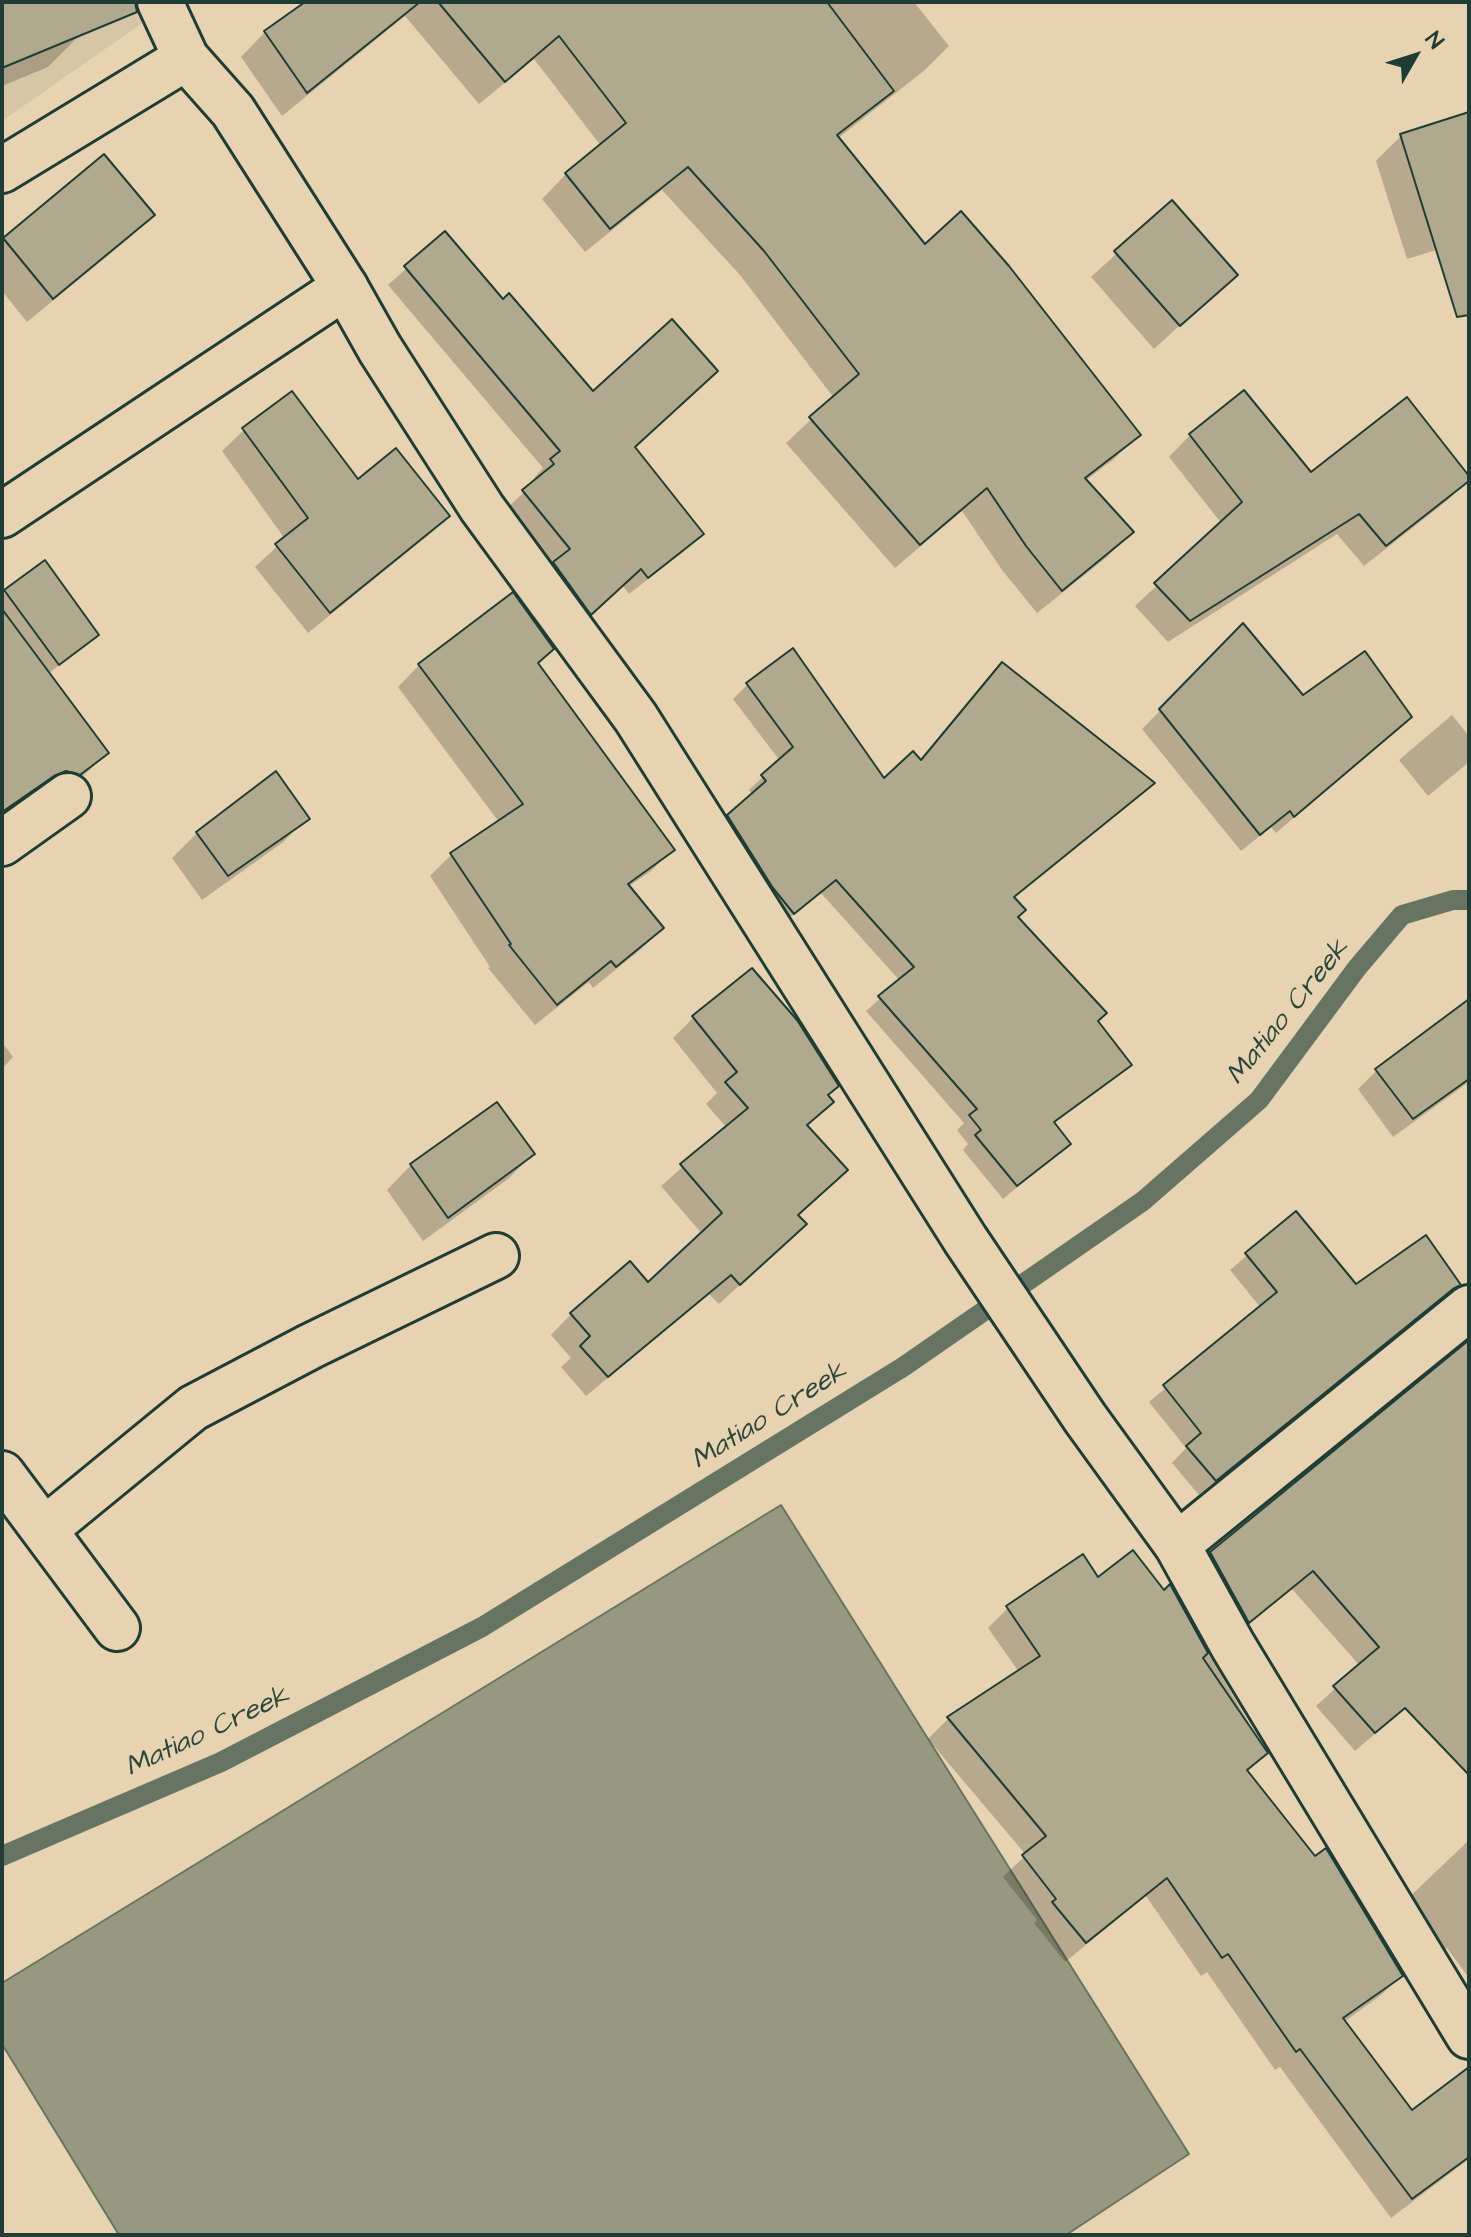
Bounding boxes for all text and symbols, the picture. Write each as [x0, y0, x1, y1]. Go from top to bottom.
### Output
north arrow [1375, 16, 1455, 96]
text: N [1418, 25, 1450, 56]
water label: Matiao Creek [1220, 934, 1358, 1092]
water label: Matiao Creek [686, 1356, 854, 1478]
water label: Matiao Creek [121, 1680, 295, 1786]

